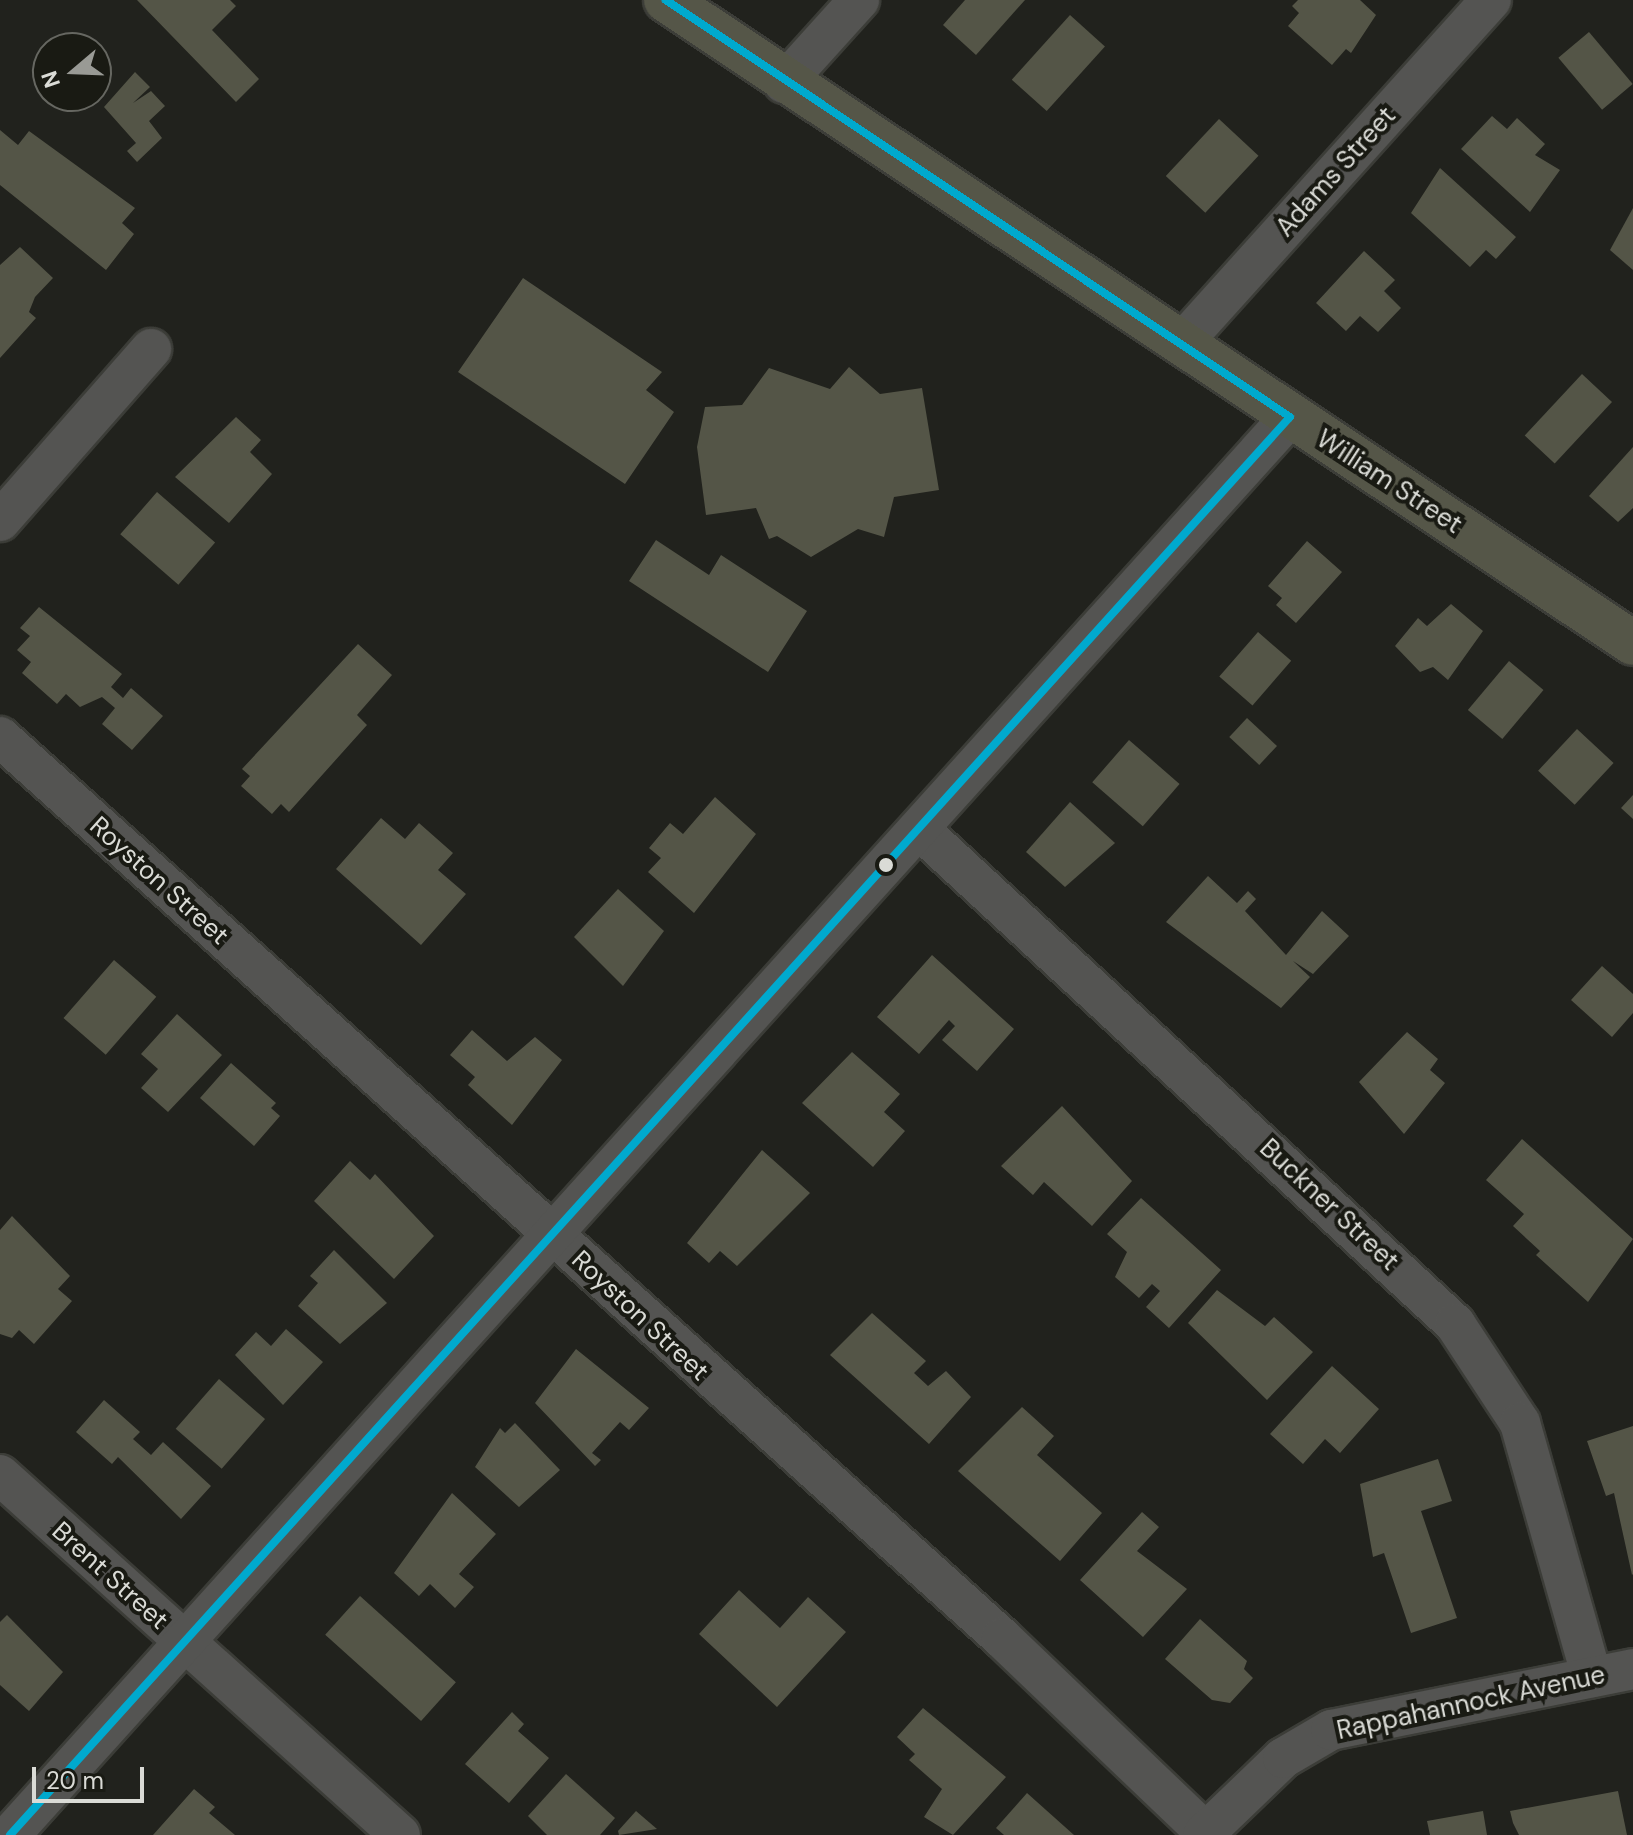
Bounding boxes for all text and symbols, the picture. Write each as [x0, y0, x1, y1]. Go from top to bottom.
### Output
north arrow [32, 32, 112, 112]
text: N [34, 67, 67, 92]
street label: Adams Street [1270, 101, 1402, 243]
street label: William Street [1310, 423, 1468, 541]
street label: Royston Street [83, 811, 235, 951]
unlabelled marker [878, 857, 894, 873]
street label: Buckner Street [1253, 1133, 1405, 1277]
street label: Royston Street [565, 1245, 715, 1387]
street label: Brent Street [46, 1516, 174, 1636]
street label: Rappahannock Avenue [1334, 1659, 1608, 1747]
scale bar [36, 1751, 148, 1801]
text: 20 m [46, 1765, 104, 1796]

